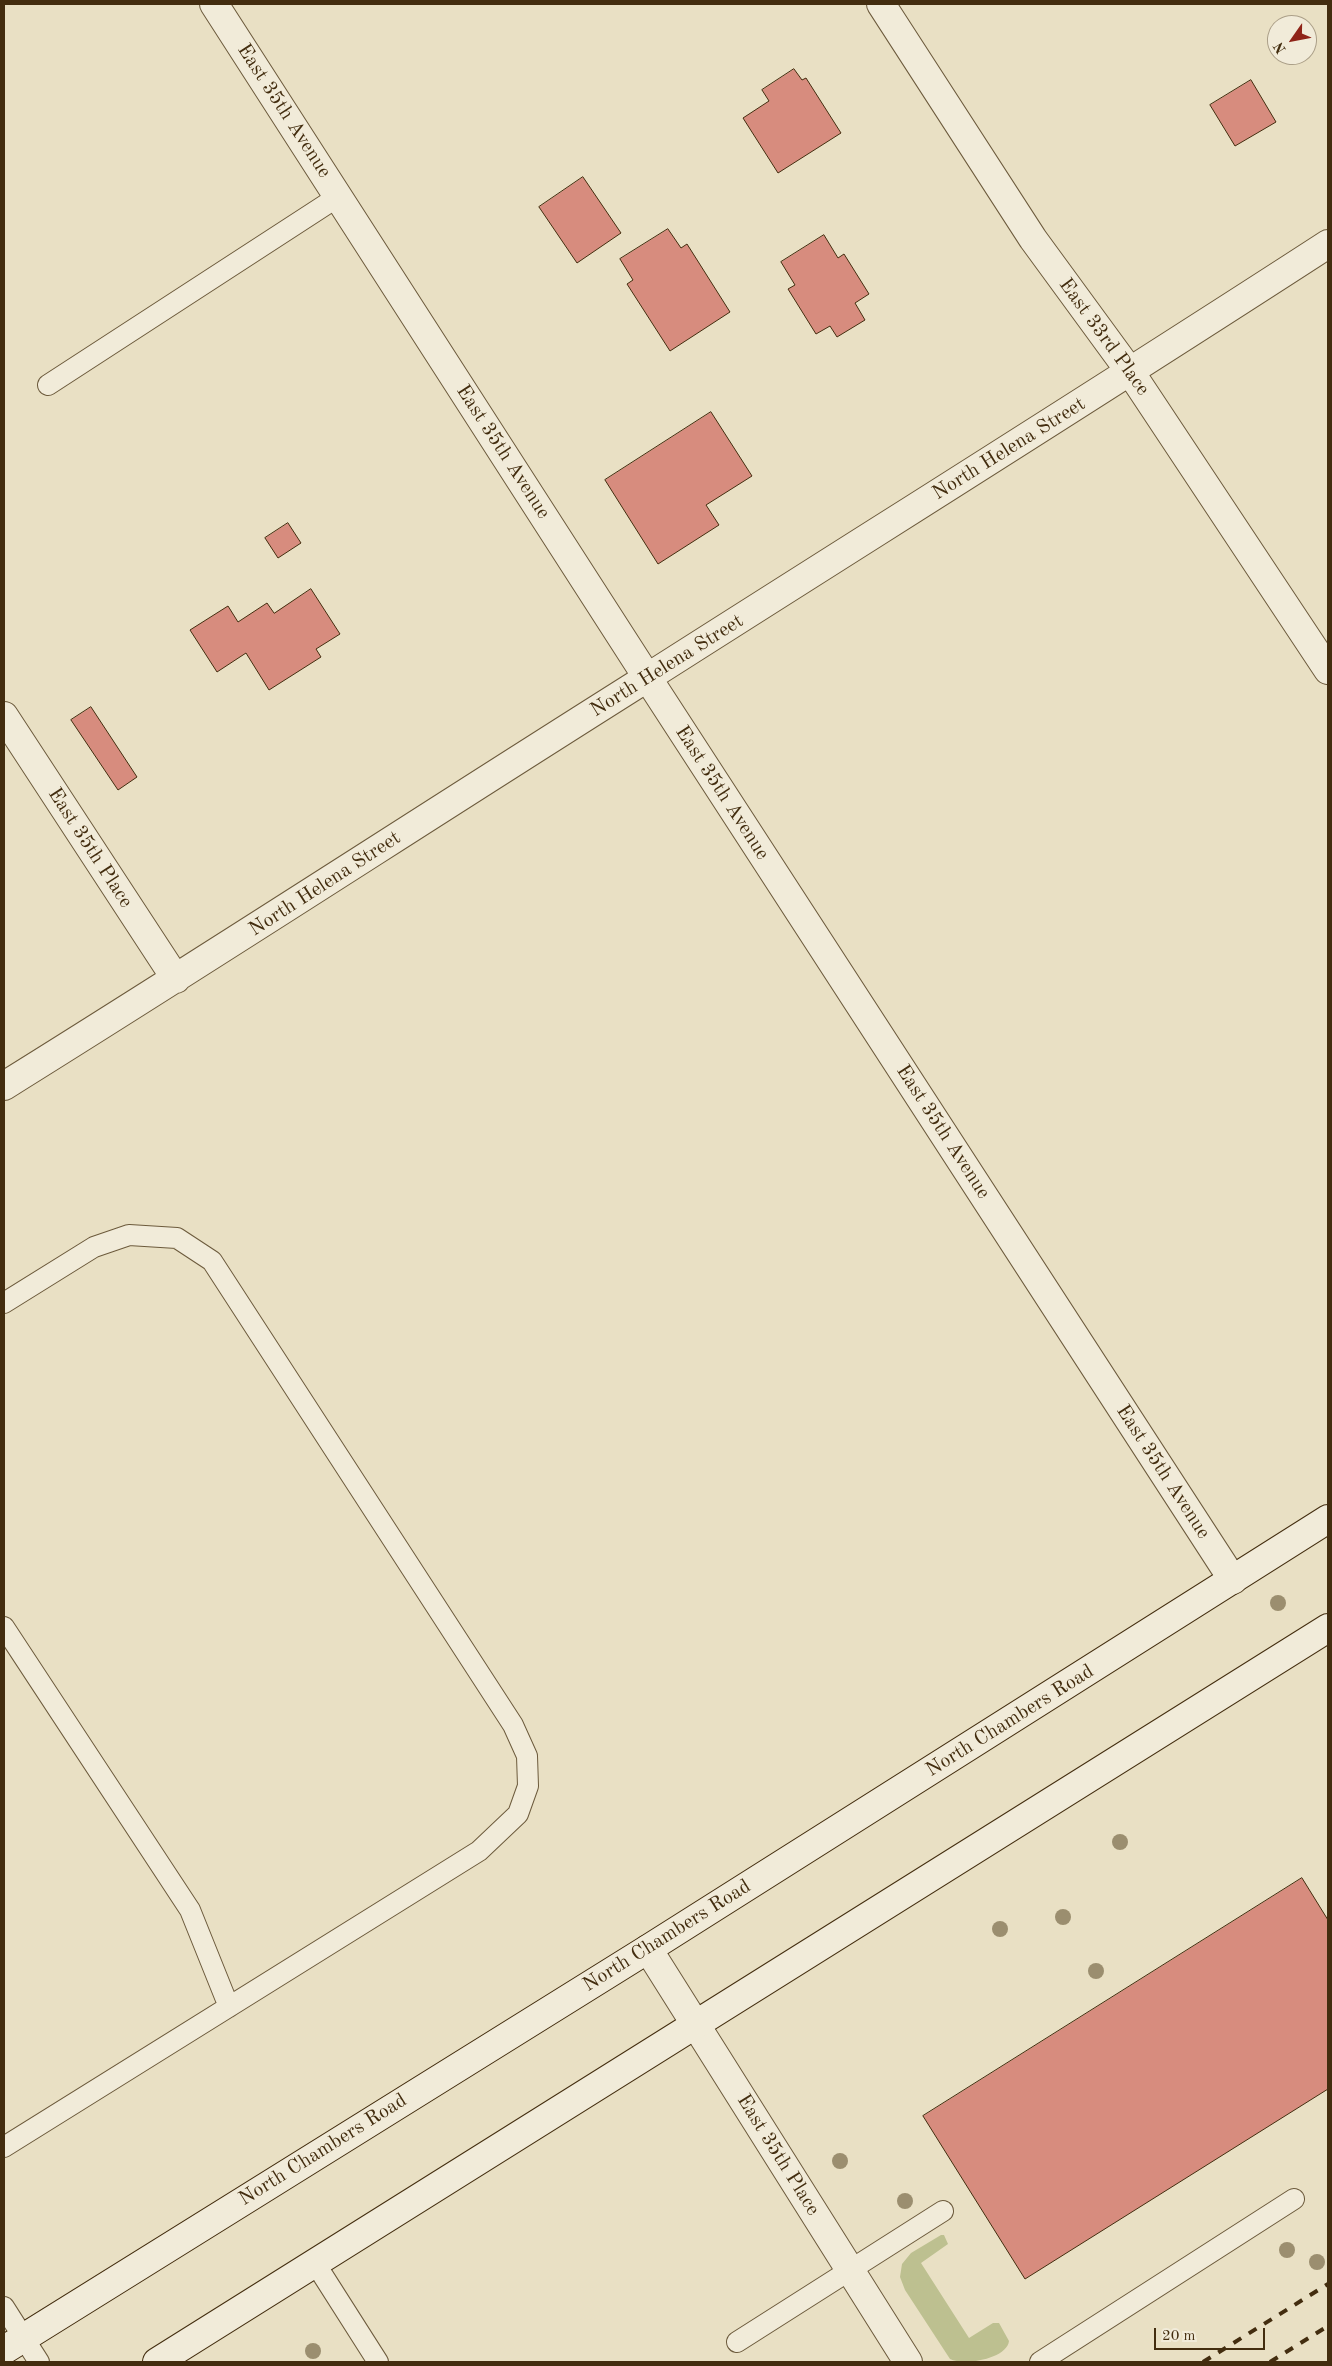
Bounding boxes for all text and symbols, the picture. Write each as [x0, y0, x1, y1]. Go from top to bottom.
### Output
north arrow [1267, 15, 1317, 65]
street label: East 35th Avenue [232, 39, 336, 183]
text: N [1271, 39, 1289, 56]
street label: East 33rd Place [1053, 274, 1155, 400]
street label: East 35th Avenue [451, 380, 555, 524]
street label: North Helena Street [928, 392, 1090, 506]
street label: North Helena Street [586, 609, 748, 723]
street label: East 35th Avenue [670, 721, 774, 865]
street label: East 35th Place [42, 783, 138, 913]
street label: North Helena Street [245, 826, 405, 942]
street label: East 35th Avenue [891, 1060, 995, 1204]
street label: East 35th Avenue [1111, 1400, 1215, 1544]
street label: North Chambers Road [922, 1660, 1098, 1782]
street label: North Chambers Road [579, 1875, 755, 1997]
street label: North Chambers Road [235, 2089, 411, 2211]
street label: East 35th Place [731, 2090, 825, 2220]
scale bar [1157, 2318, 1268, 2350]
text: 20 m [1162, 2329, 1196, 2344]

